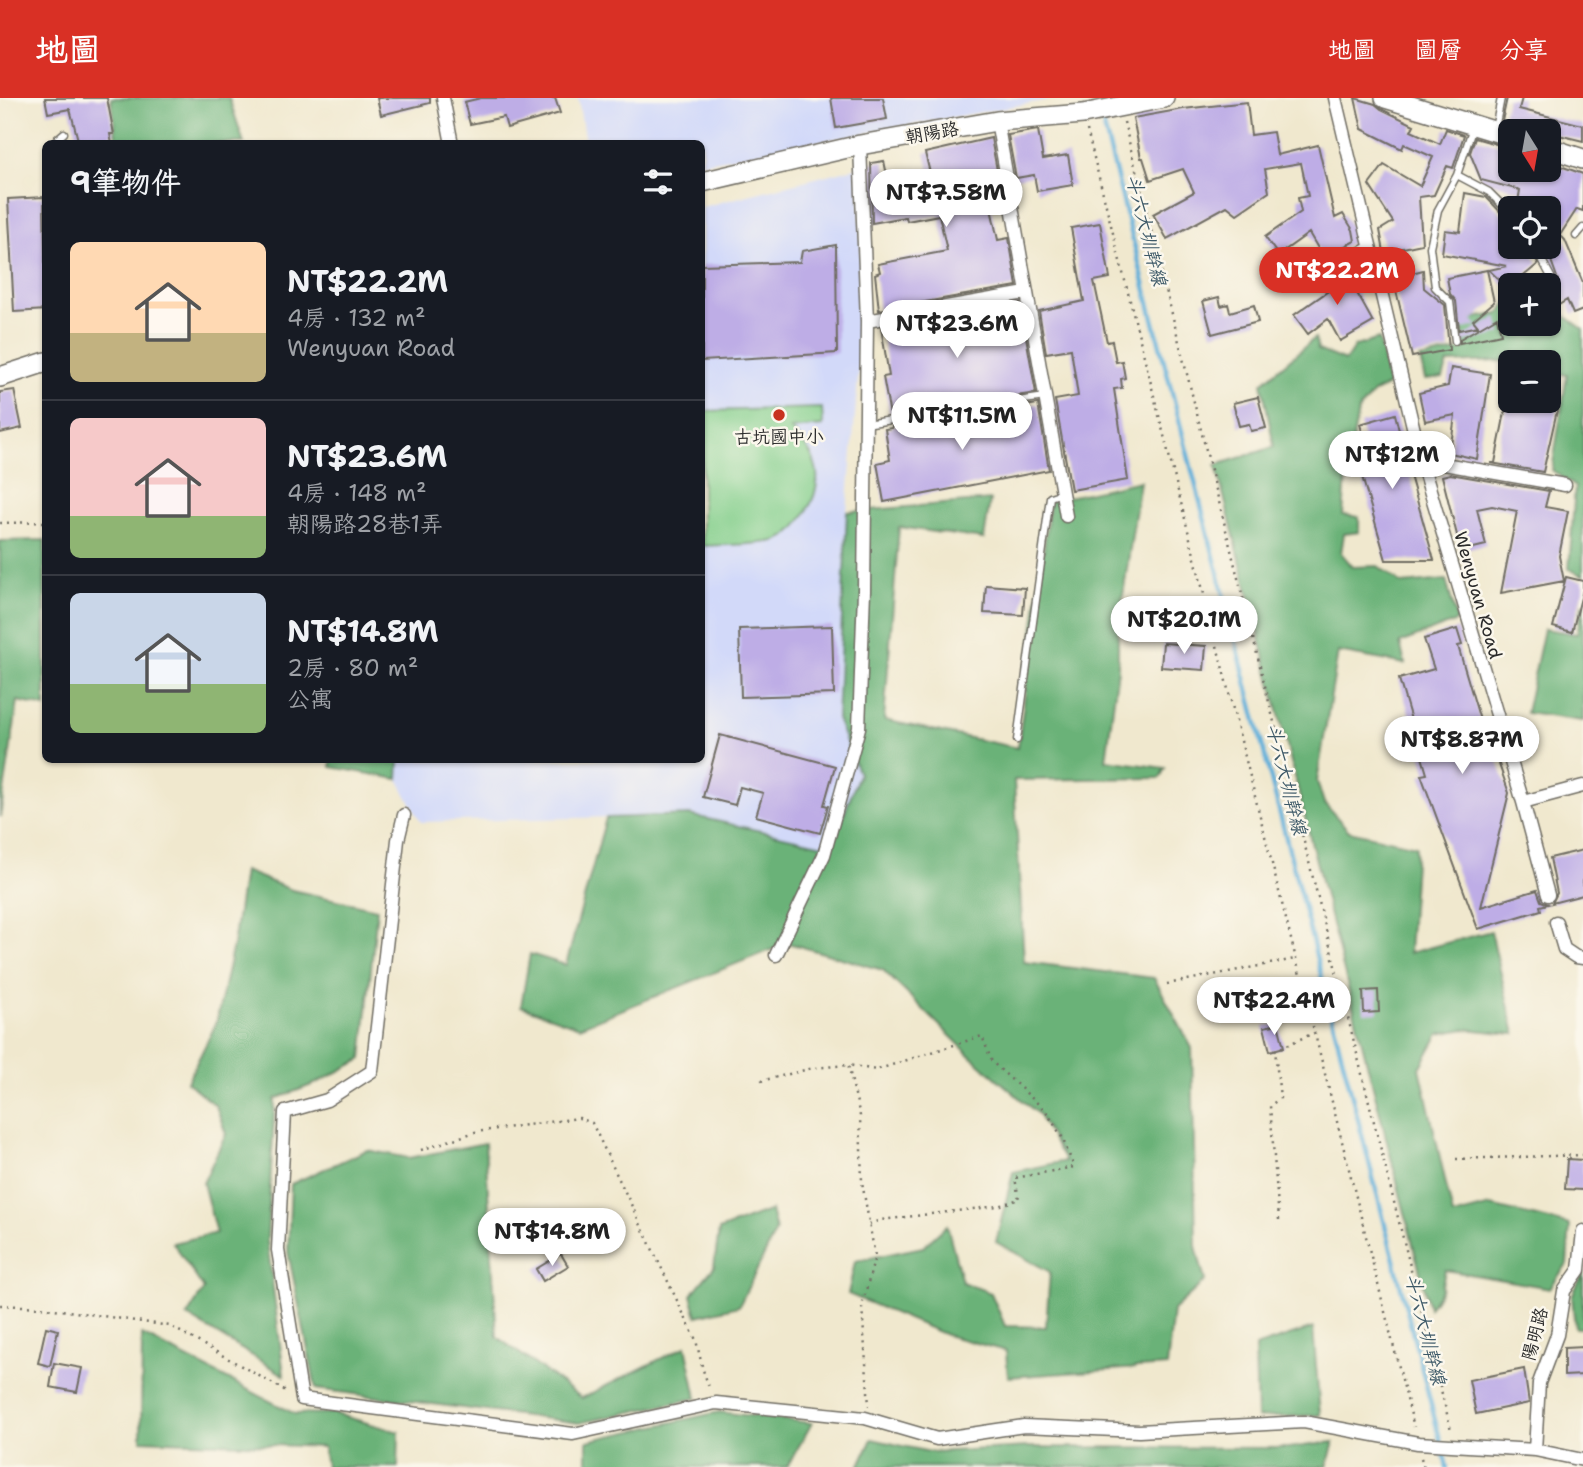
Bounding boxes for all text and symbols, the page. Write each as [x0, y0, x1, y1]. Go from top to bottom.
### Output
text: 地圖 [35, 27, 101, 72]
text: 地圖 [1328, 34, 1376, 66]
text: 圖層 [1414, 34, 1462, 66]
text: 分享 [1500, 34, 1548, 66]
street label: 朝陽路 [903, 116, 961, 150]
north arrow [1498, 119, 1561, 182]
map controls [1498, 119, 1561, 413]
text: 9筆物件 [70, 162, 181, 203]
icon: filters [639, 163, 677, 201]
pin: NT$7.58M [874, 170, 1018, 229]
water label: 斗六大圳幹線 [1121, 172, 1173, 289]
text: NT$7.58M [886, 177, 1006, 207]
button: locate [1498, 196, 1561, 259]
pin: NT$22.2M [1265, 248, 1409, 307]
text: NT$22.2M [1275, 255, 1399, 285]
text: NT$22.2M [287, 261, 448, 302]
icon: home [126, 270, 210, 354]
button: + [1498, 273, 1561, 336]
pin: NT$23.6M [885, 300, 1029, 360]
text: 4房 · 132 m² [287, 303, 426, 333]
text: NT$23.6M [896, 308, 1018, 338]
text: Wenyuan Road [287, 333, 455, 363]
button: − [1498, 350, 1561, 413]
pin: NT$11.5M [890, 392, 1034, 452]
text: NT$11.5M [907, 400, 1017, 430]
marker: 古坑國中小 [771, 407, 787, 423]
place label: 古坑國中小 [734, 425, 824, 449]
pin: NT$12M [1335, 432, 1449, 491]
text: NT$23.6M [287, 436, 447, 477]
text: NT$12M [1345, 439, 1439, 469]
icon: home [126, 446, 210, 530]
text: 4房 · 148 m² [287, 478, 427, 508]
text: 朝陽路28巷1弄 [287, 509, 443, 539]
street label: Wenyuan Road [1448, 528, 1508, 662]
pin: NT$20.1M [1112, 596, 1256, 656]
text: NT$20.1M [1127, 604, 1241, 634]
text: NT$14.8M [287, 611, 439, 652]
icon: home [126, 621, 210, 705]
text: 2房 · 80 m² [287, 653, 418, 683]
text: 公寓 [287, 684, 333, 714]
pin: NT$8.87M [1390, 716, 1534, 776]
water label: 斗六大圳幹線 [1261, 721, 1313, 838]
text: NT$8.87M [1400, 724, 1524, 754]
pin: NT$22.4M [1202, 978, 1346, 1037]
text: NT$22.4M [1213, 985, 1335, 1015]
pin: NT$14.8M [480, 1208, 624, 1268]
text: NT$14.8M [494, 1216, 610, 1246]
water label: 斗六大圳幹線 [1400, 1271, 1452, 1388]
street label: 陽明路 [1516, 1305, 1554, 1363]

